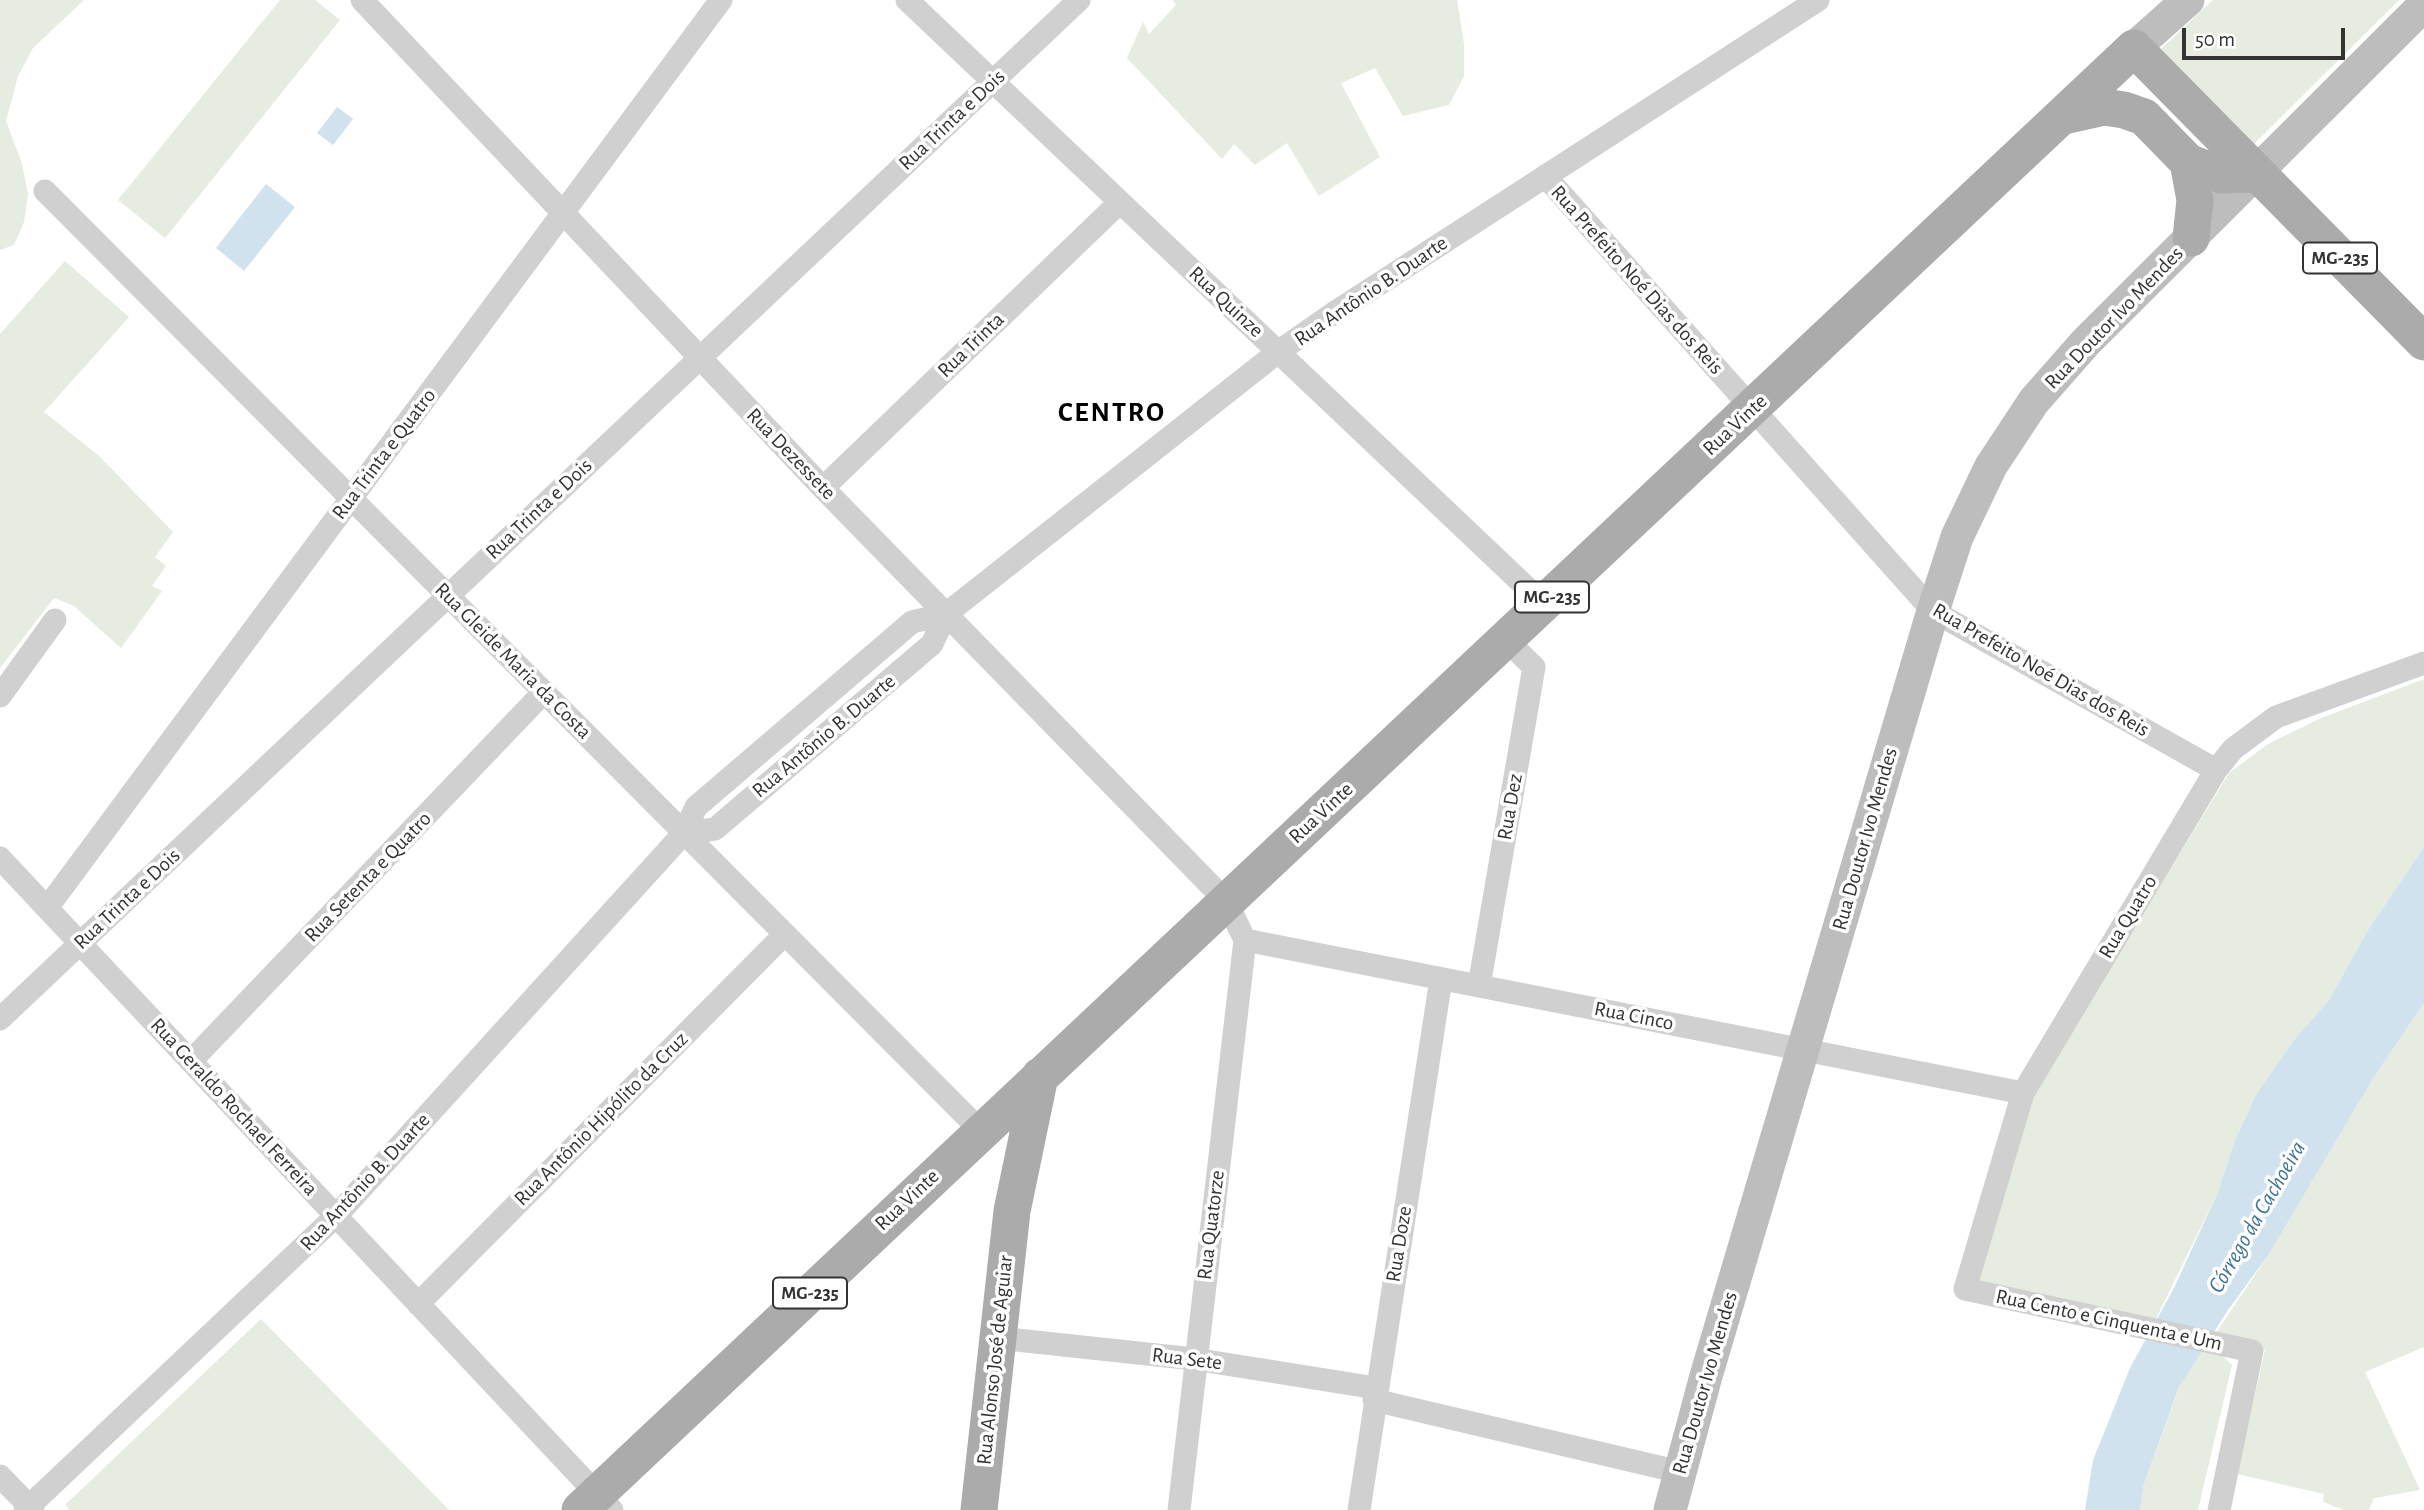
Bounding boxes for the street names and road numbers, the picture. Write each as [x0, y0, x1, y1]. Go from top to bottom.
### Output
street label: Rua Trinta e Dois [893, 64, 1011, 176]
street label: Rua Prefeito Noé Dias dos Reis [1545, 180, 1729, 380]
street label: Rua Antônio B. Duarte [1290, 230, 1452, 352]
street label: Rua Doutor Ivo Mendes [2039, 241, 2189, 395]
road number: MG-235 [2303, 242, 2377, 274]
street label: Rua Quinze [1183, 261, 1269, 343]
street label: Rua Trinta [932, 307, 1010, 383]
street label: Rua Trinta e Quatro [327, 384, 441, 524]
street label: Rua Vinte [1698, 389, 1772, 461]
street label: Rua Dezessete [741, 403, 841, 505]
street label: Rua Trinta e Dois [480, 453, 598, 565]
street label: Rua Gleide Maria da Costa [429, 577, 597, 745]
road number: MG-235 [1515, 582, 1589, 612]
street label: Rua Prefeito Noé Dias dos Reis [1928, 598, 2154, 742]
street label: Rua Antônio B. Duarte [747, 669, 901, 803]
street label: Rua Doutor Ivo Mendes [1827, 745, 1903, 933]
street label: Rua Dez [1492, 772, 1528, 842]
street label: Rua Vinte [1284, 777, 1358, 849]
street label: Rua Setenta e Quatro [299, 806, 437, 948]
street label: Rua Trinta e Dois [68, 843, 186, 955]
street label: Rua Quatro [2093, 871, 2163, 963]
street label: Rua Cinco [1592, 996, 1676, 1036]
street label: Rua Geraldo Rochael Ferreira [145, 1013, 323, 1201]
street label: Rua Antônio Hipólito da Cruz [509, 1027, 693, 1211]
street label: Rua Antônio B. Duarte [295, 1108, 435, 1256]
street label: Rua Vinte [870, 1164, 944, 1236]
street label: Rua Quatorze [1192, 1169, 1230, 1281]
street label: Rua Doze [1381, 1204, 1417, 1284]
street label: Rua Alonso José de Aguiar [971, 1254, 1019, 1466]
road number: MG-235 [773, 1278, 847, 1308]
street label: Rua Cento e Cinquenta e Um [1994, 1284, 2224, 1356]
street label: Rua Doutor Ivo Mendes [1667, 1289, 1743, 1477]
street label: Rua Sete [1151, 1342, 1223, 1376]

